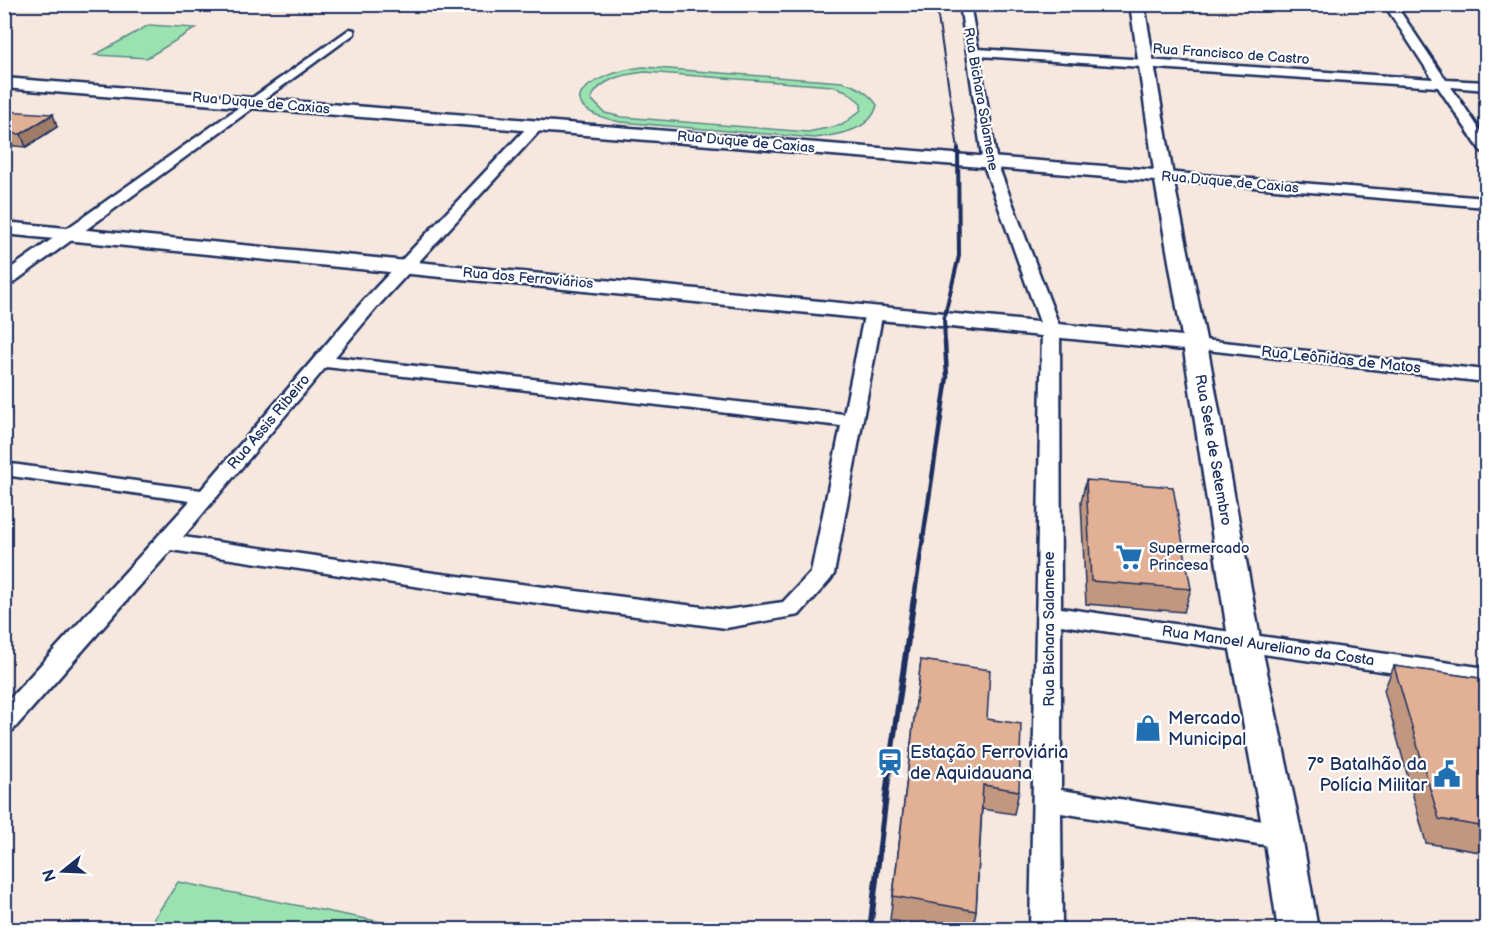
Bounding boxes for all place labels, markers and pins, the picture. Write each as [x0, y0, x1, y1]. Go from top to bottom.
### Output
place label: Supermercado Princesa [1149, 539, 1249, 575]
supermarket icon: Supermercado Princesa [1114, 542, 1144, 572]
place label: Mercado Municipal [1168, 708, 1246, 750]
shop icon: Mercado Municipal [1133, 713, 1163, 743]
place label: Estação Ferroviária de Aquidauana [910, 742, 1068, 784]
station icon: Estação Ferroviária de Aquidauana [875, 747, 905, 777]
place label: 7° Batalhão da Polícia Militar [1307, 754, 1427, 796]
public building icon: 7° Batalhão da Polícia Militar [1432, 759, 1462, 789]

